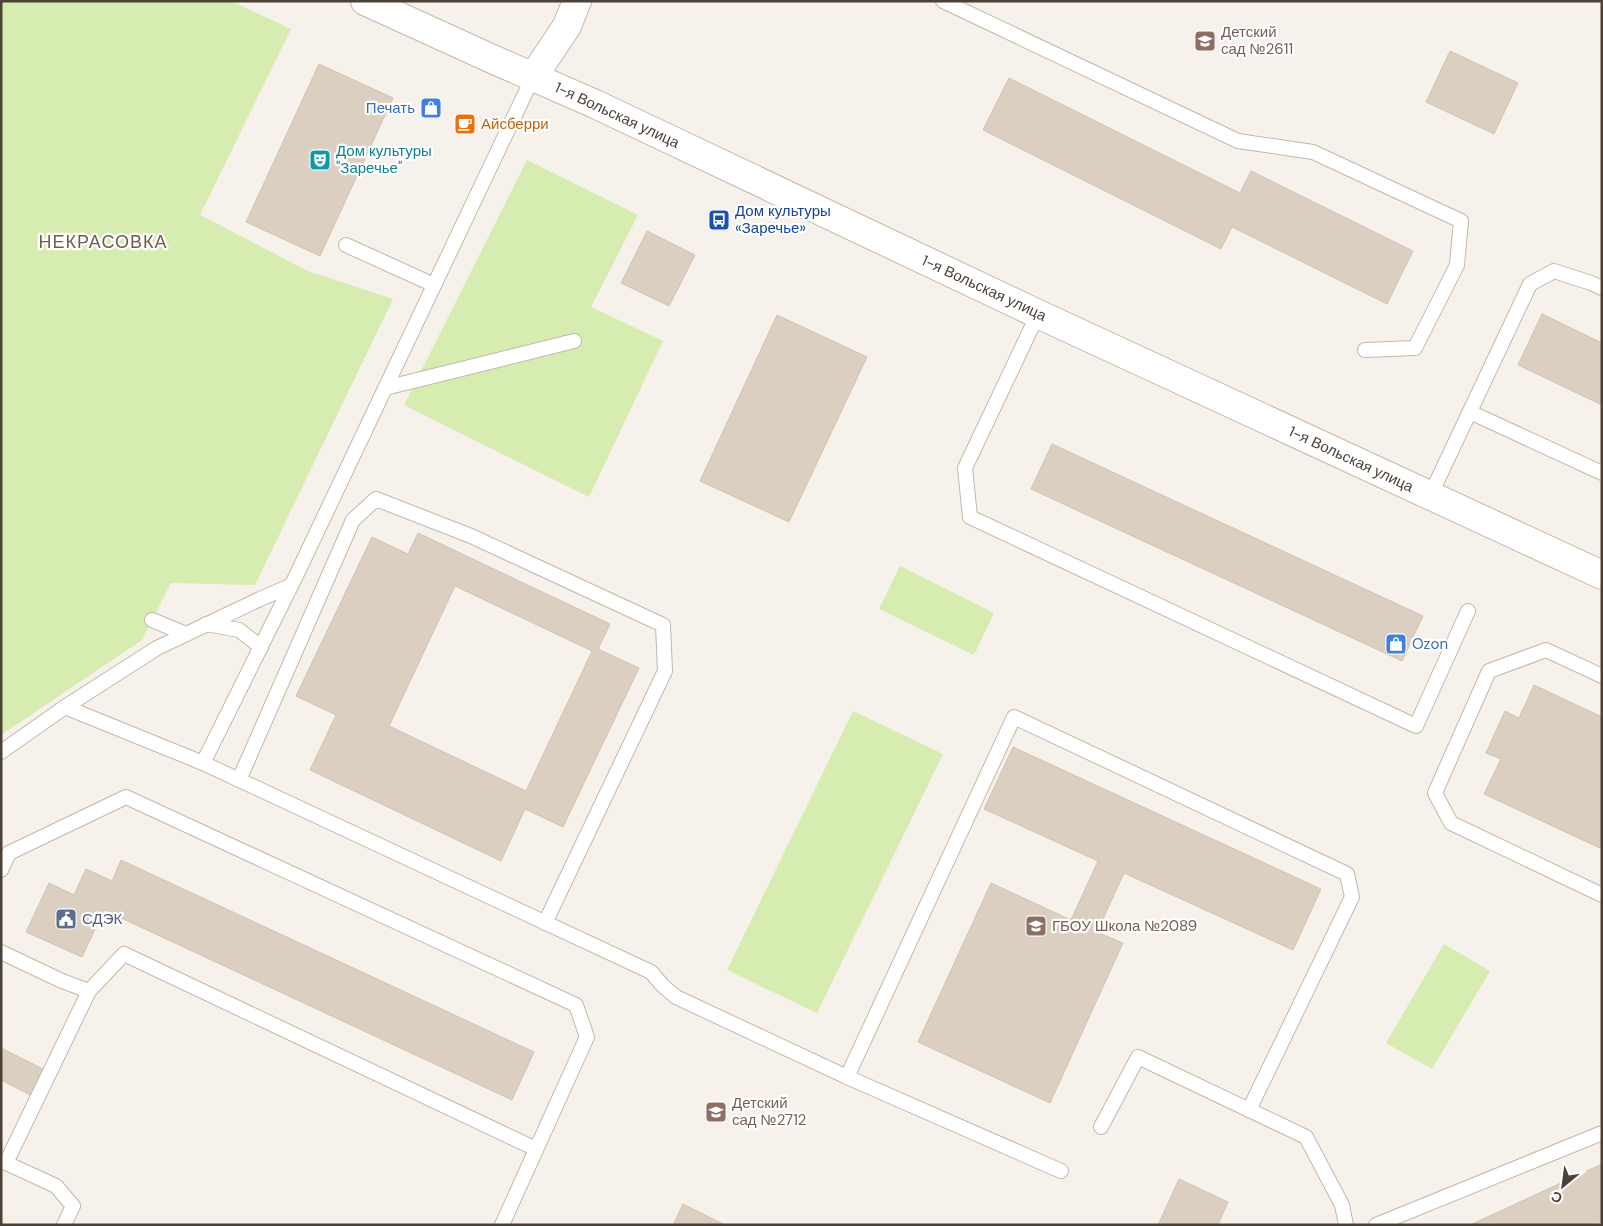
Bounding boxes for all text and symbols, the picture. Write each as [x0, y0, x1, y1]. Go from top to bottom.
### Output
place label: Детский сад №2611 [1221, 22, 1293, 59]
school or university icon: Детский сад №2611 [1193, 29, 1217, 53]
street label: 1-я Вольская улица [551, 77, 683, 153]
shop icon: Печать [419, 96, 443, 120]
place label: Печать [366, 98, 415, 118]
cafe icon: Айсберри [453, 112, 477, 136]
place label: Айсберри [481, 114, 549, 134]
place label: Дом культуры "Заречье" [336, 141, 432, 178]
theatre icon: Дом культуры "Заречье" [308, 148, 332, 172]
place label: Дом культуры «Заречье» [735, 201, 831, 238]
bus stop icon: Дом культуры «Заречье» [707, 208, 731, 232]
district label: НЕКРАСОВКА [38, 230, 168, 254]
street label: 1-я Вольская улица [918, 250, 1050, 326]
street label: 1-я Вольская улица [1285, 421, 1417, 497]
shop icon: Ozon [1384, 632, 1408, 656]
place label: Ozon [1412, 634, 1448, 654]
public building icon: СДЭК [54, 907, 78, 931]
place label: СДЭК [82, 909, 122, 929]
school or university icon: ГБОУ Школа №2089 [1024, 914, 1048, 938]
place label: ГБОУ Школа №2089 [1052, 916, 1197, 936]
place label: Детский сад №2712 [732, 1093, 806, 1130]
school or university icon: Детский сад №2712 [704, 1100, 728, 1124]
north arrow [1538, 1161, 1588, 1211]
text: С [1548, 1187, 1565, 1208]

